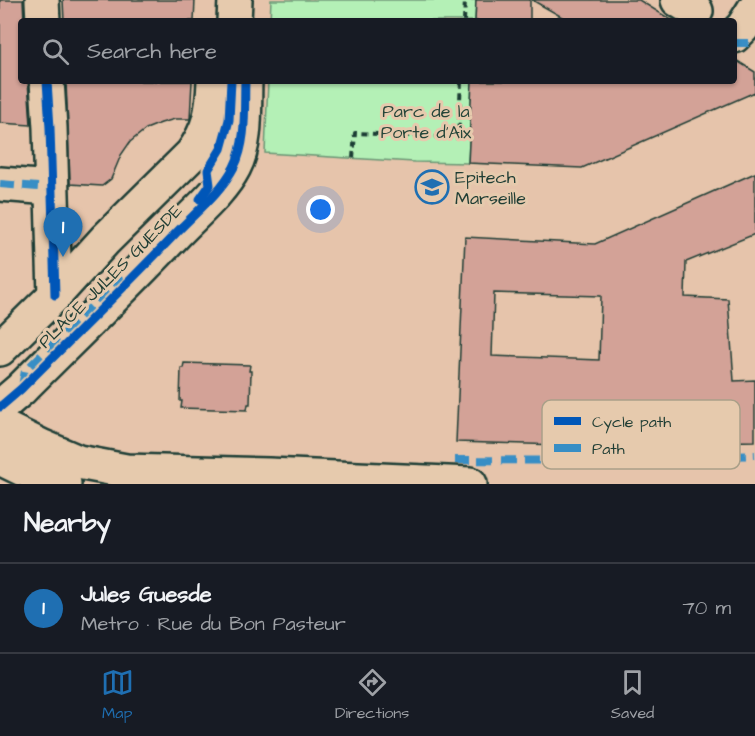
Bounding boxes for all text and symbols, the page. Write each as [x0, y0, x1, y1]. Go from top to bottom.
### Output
search box [18, 18, 737, 84]
icon: search [39, 35, 72, 68]
text: Search here [87, 36, 217, 67]
park label: Parc de la Porte d'Aix [381, 99, 472, 145]
place label: Epitech Marseille [455, 165, 526, 211]
school or university icon: Epitech Marseille [414, 169, 450, 205]
your location [306, 195, 335, 224]
street label: PLACE JULES GUESDE [33, 198, 188, 354]
pin: 1 [44, 208, 82, 257]
legend [542, 400, 740, 469]
text: Cycle path [592, 411, 671, 434]
text: Path [592, 438, 625, 460]
text: Nearby [24, 505, 111, 541]
text: Jules Guesde [81, 579, 212, 610]
text: 1 [42, 594, 45, 622]
text: 70 m [683, 594, 731, 622]
text: Metro · Rue du Bon Pasteur [81, 610, 346, 638]
tab: Map [101, 666, 134, 724]
tab: Directions [335, 666, 409, 724]
tab: Saved [611, 666, 654, 724]

